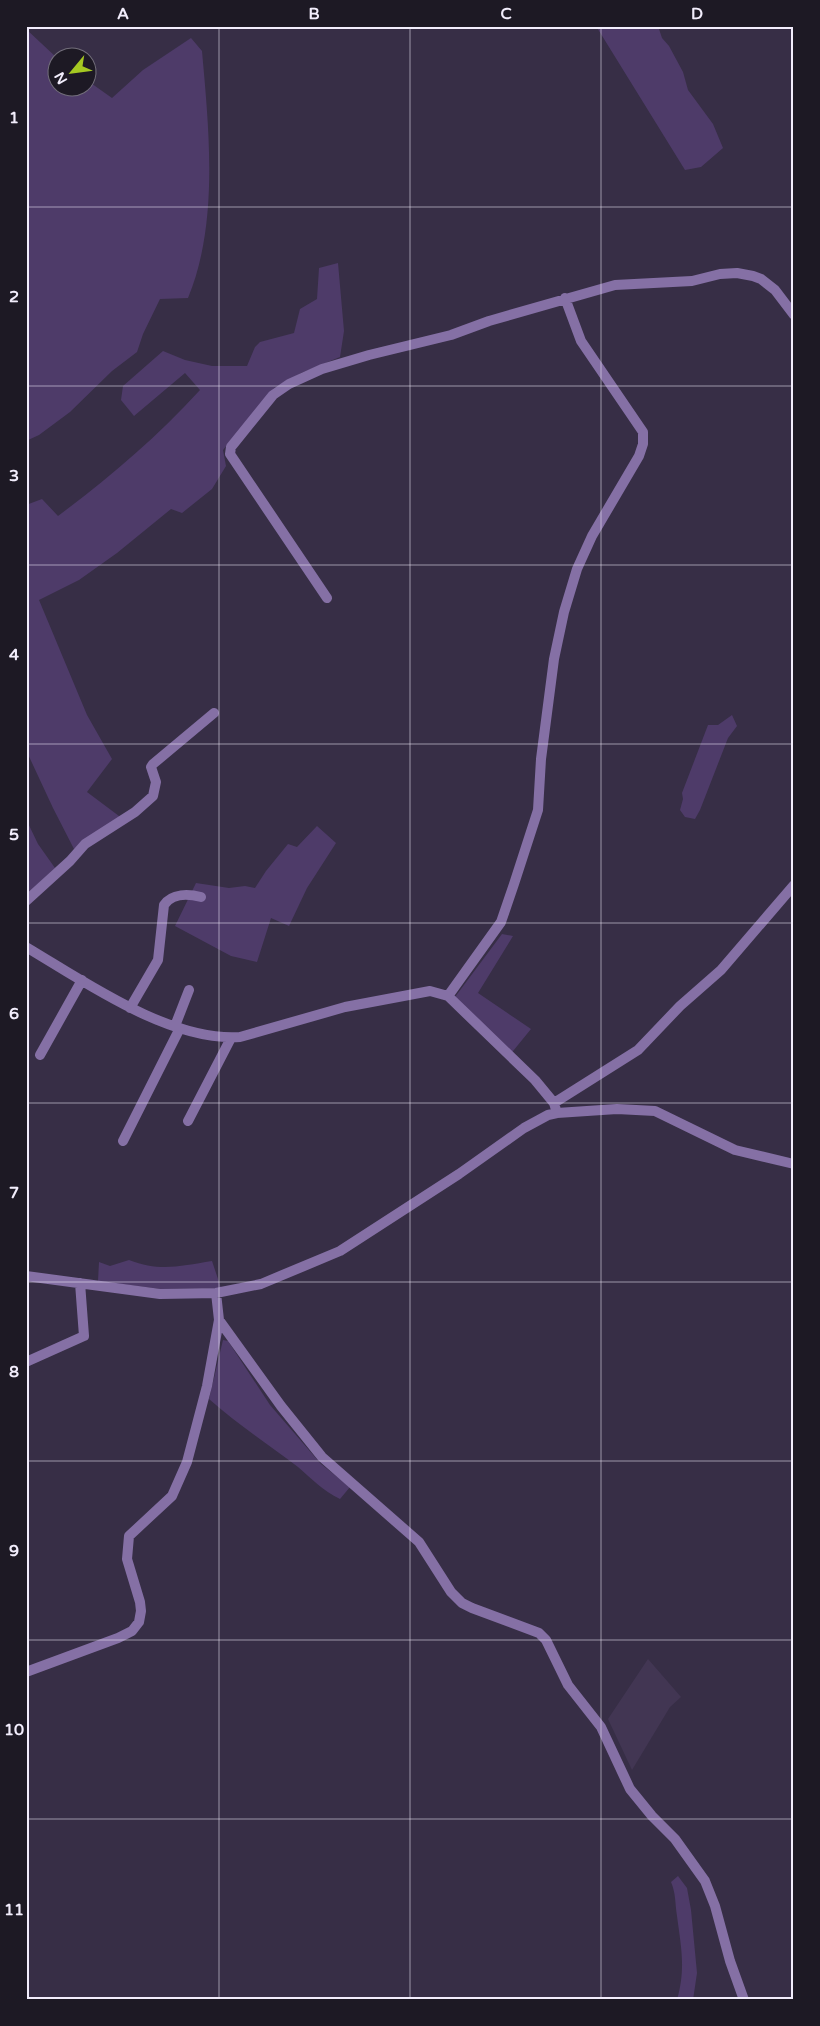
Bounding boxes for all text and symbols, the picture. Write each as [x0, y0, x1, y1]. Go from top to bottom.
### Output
text: A [117, 4, 129, 24]
text: B [308, 4, 320, 24]
text: C [500, 4, 512, 24]
text: D [691, 4, 703, 24]
north arrow [48, 48, 98, 98]
text: N [51, 69, 71, 87]
text: 1 [9, 108, 19, 128]
text: 2 [9, 287, 19, 307]
text: 3 [9, 466, 19, 486]
text: 4 [9, 645, 19, 665]
text: 5 [9, 825, 19, 845]
text: 6 [9, 1004, 19, 1024]
text: 7 [9, 1183, 19, 1203]
text: 8 [9, 1362, 19, 1382]
text: 9 [9, 1541, 19, 1561]
text: 10 [4, 1720, 24, 1740]
text: 11 [4, 1900, 24, 1920]

